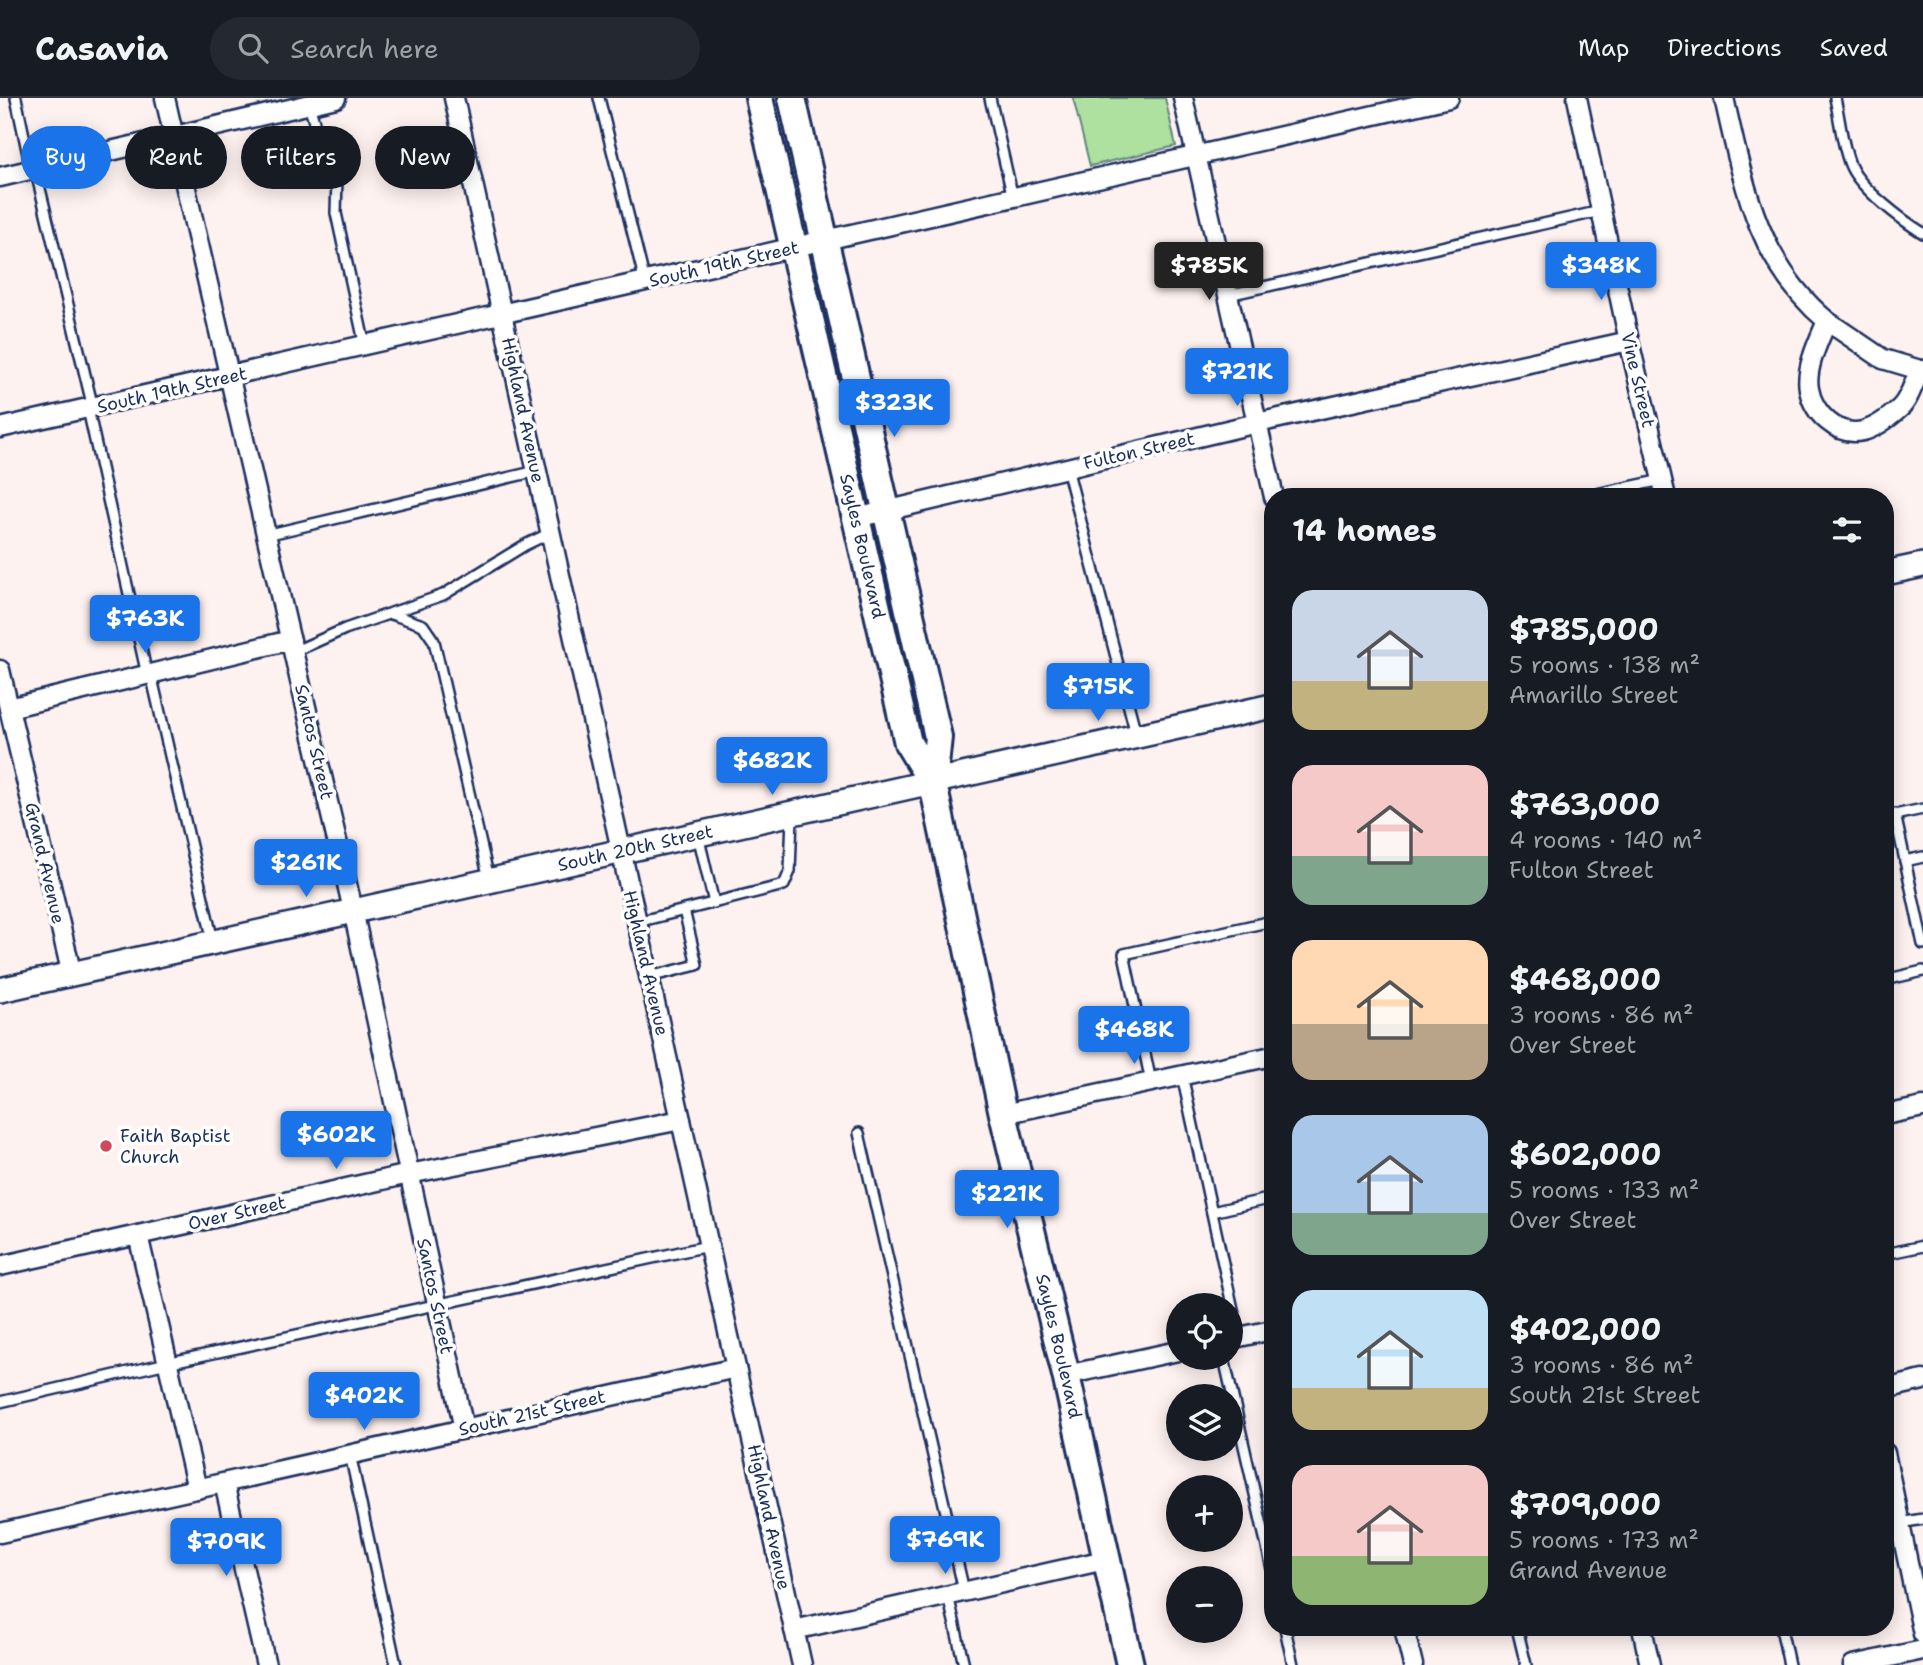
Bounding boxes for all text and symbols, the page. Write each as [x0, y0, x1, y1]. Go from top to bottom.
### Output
search box [210, 17, 700, 80]
text: Casavia [35, 26, 168, 71]
icon: search [234, 29, 272, 67]
text: Search here [290, 31, 439, 66]
text: Map [1578, 32, 1629, 64]
text: Directions [1667, 32, 1782, 64]
text: Saved [1820, 32, 1888, 64]
chip: Buy [21, 126, 111, 189]
chip: Rent [125, 126, 227, 189]
chip: Filters [241, 126, 361, 189]
chip: New [375, 126, 475, 189]
street label: South 19th Street [647, 235, 801, 293]
pin: $785K [1160, 242, 1258, 302]
pin: $348K [1552, 242, 1650, 302]
text: $785K [1170, 250, 1248, 280]
text: $348K [1561, 250, 1641, 280]
street label: Vine Street [1615, 330, 1661, 430]
street label: Highland Avenue [496, 335, 550, 485]
pin: $721K [1188, 348, 1286, 408]
text: $721K [1201, 356, 1273, 386]
street label: South 19th Street [95, 361, 249, 419]
pin: $323K [845, 380, 943, 439]
text: $323K [855, 387, 933, 417]
street label: Fulton Street [1081, 427, 1197, 475]
street label: Sayles Boulevard [834, 471, 891, 621]
text: 14 homes [1292, 510, 1437, 551]
icon: filters [1828, 511, 1866, 549]
pin: $763K [96, 596, 194, 655]
text: $763K [106, 603, 184, 633]
text: $785,000 [1509, 609, 1659, 650]
icon: home [1348, 618, 1432, 702]
text: 5 rooms · 138 m² [1509, 650, 1700, 680]
pin: $715K [1049, 664, 1147, 723]
text: $715K [1063, 671, 1133, 701]
text: Amarillo Street [1509, 680, 1679, 710]
street label: Santos Street [289, 682, 339, 802]
pin: $682K [723, 738, 821, 797]
text: $682K [732, 745, 812, 775]
text: $763,000 [1509, 784, 1660, 825]
icon: home [1348, 793, 1432, 877]
street label: Grand Avenue [19, 800, 71, 926]
street label: South 20th Street [555, 819, 715, 877]
text: 4 rooms · 140 m² [1509, 825, 1703, 855]
pin: $261K [257, 840, 355, 899]
text: $261K [270, 847, 342, 877]
text: Fulton Street [1509, 855, 1654, 885]
street label: Highland Avenue [618, 888, 674, 1038]
text: $468,000 [1509, 959, 1661, 1000]
icon: home [1348, 968, 1432, 1052]
text: 3 rooms · 86 m² [1509, 1000, 1694, 1030]
pin: $468K [1085, 1006, 1183, 1066]
text: $468K [1094, 1014, 1174, 1044]
text: Over Street [1509, 1030, 1637, 1060]
pin: $602K [287, 1112, 385, 1171]
text: $602K [297, 1119, 375, 1149]
place label: Faith Baptist Church [120, 1124, 231, 1169]
text: $602,000 [1509, 1134, 1662, 1175]
marker: Faith Baptist Church [98, 1138, 114, 1154]
icon: home [1348, 1143, 1432, 1227]
pin: $221K [958, 1170, 1056, 1230]
text: 5 rooms · 133 m² [1509, 1175, 1699, 1205]
text: $221K [971, 1178, 1043, 1208]
street label: Over Street [186, 1190, 288, 1236]
text: Over Street [1509, 1205, 1637, 1235]
street label: Santos Street [411, 1236, 459, 1356]
street label: Sayles Boulevard [1030, 1272, 1087, 1421]
map controls [1166, 1293, 1243, 1643]
button: locate [1166, 1293, 1243, 1370]
text: $402,000 [1509, 1309, 1661, 1350]
icon: home [1348, 1318, 1432, 1402]
text: 3 rooms · 86 m² [1509, 1350, 1694, 1380]
pin: $402K [315, 1372, 413, 1432]
text: $402K [325, 1380, 403, 1410]
text: South 21st Street [1509, 1380, 1701, 1410]
street label: South 21st Street [456, 1384, 608, 1442]
button: layers [1166, 1384, 1243, 1461]
street label: Highland Avenue [742, 1442, 796, 1592]
button: + [1166, 1475, 1243, 1552]
text: $709,000 [1509, 1484, 1661, 1525]
icon: home [1348, 1493, 1432, 1577]
pin: $769K [896, 1516, 994, 1576]
pin: $709K [177, 1518, 275, 1578]
text: $769K [906, 1524, 984, 1554]
text: 5 rooms · 173 m² [1509, 1525, 1699, 1555]
text: $709K [186, 1526, 266, 1556]
text: Grand Avenue [1509, 1555, 1668, 1585]
button: − [1166, 1566, 1243, 1643]

